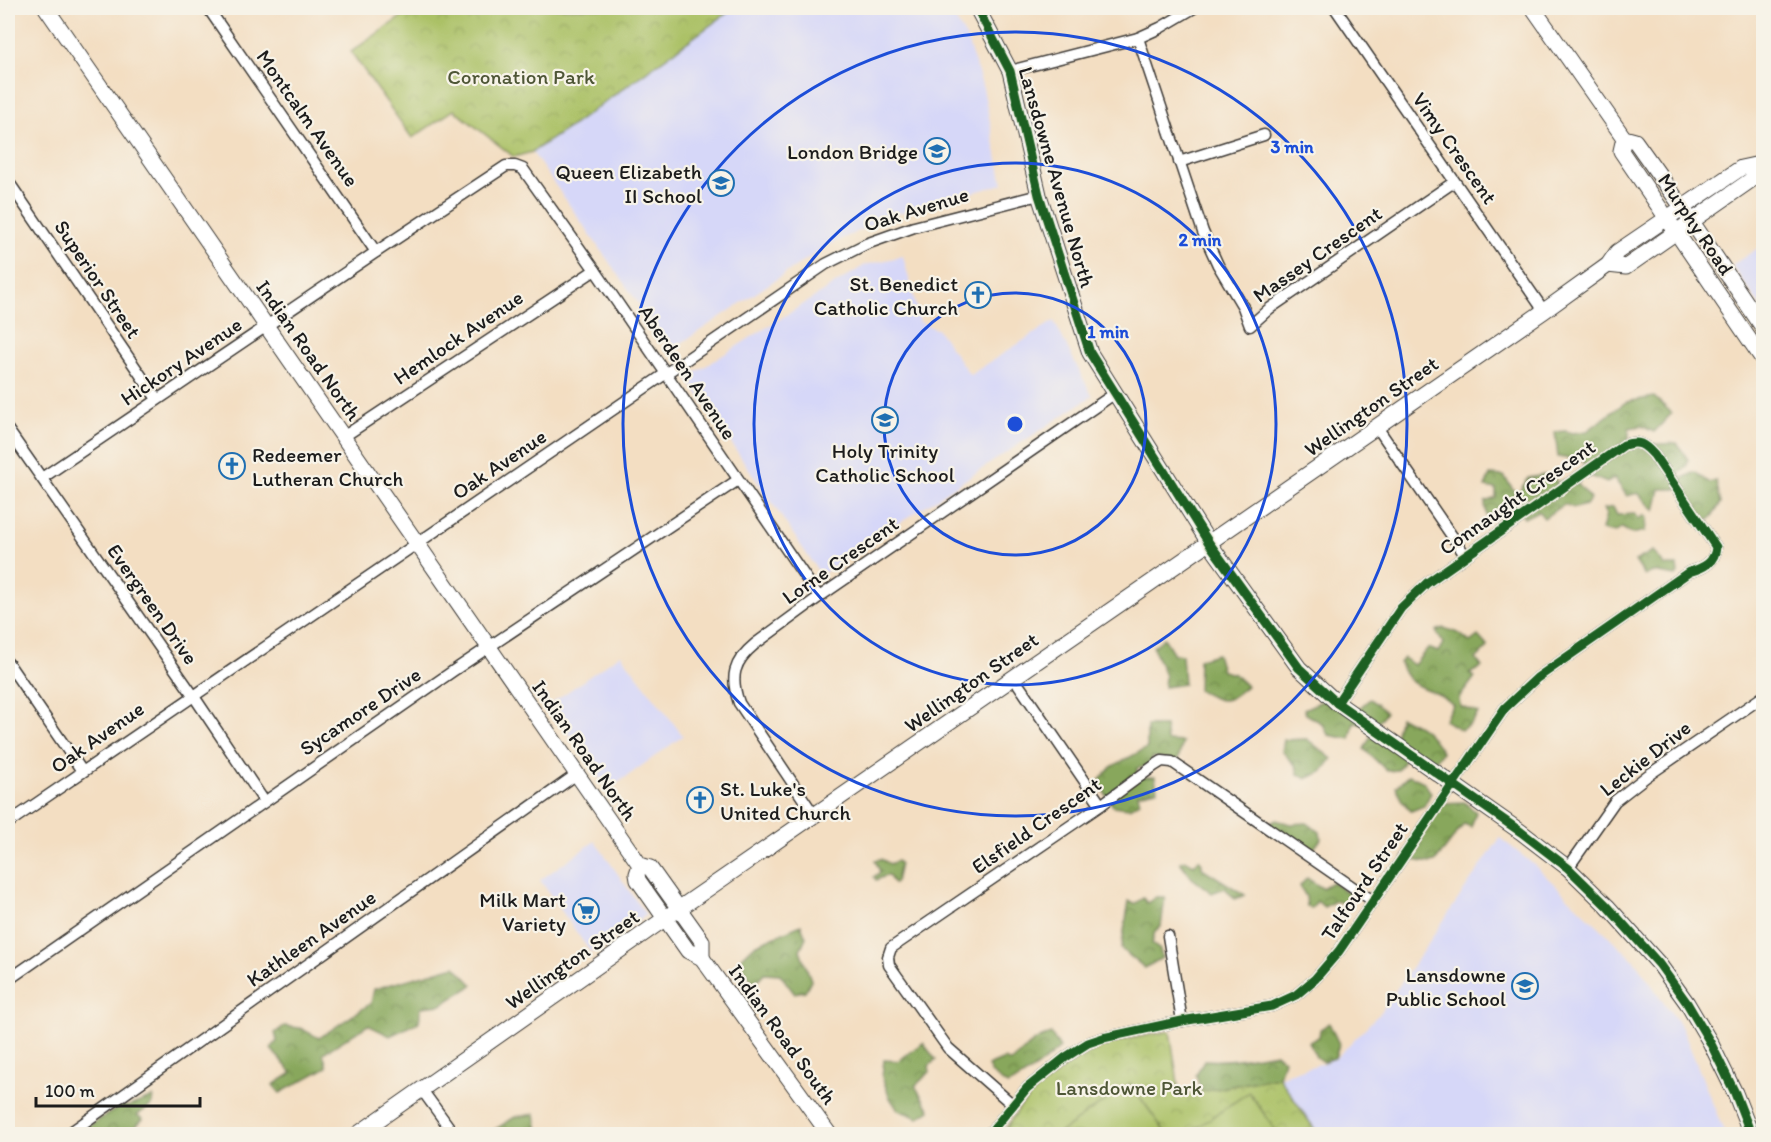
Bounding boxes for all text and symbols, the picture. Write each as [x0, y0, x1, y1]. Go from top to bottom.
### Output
street label: Montcalm Avenue [251, 45, 365, 191]
park label: Coronation Park [447, 64, 595, 89]
street label: Lansdowne Avenue North [1013, 64, 1101, 291]
street label: Vimy Crescent [1407, 87, 1503, 209]
school or university icon: London Bridge [922, 136, 952, 166]
text: 3 min [1270, 136, 1314, 158]
place label: London Bridge [787, 139, 918, 164]
place label: Queen Elizabeth II School [555, 159, 702, 208]
school or university icon: Queen Elizabeth II School [706, 168, 736, 198]
street label: Murphy Road [1653, 168, 1739, 280]
street label: Oak Avenue [861, 181, 971, 237]
street label: Massey Crescent [1248, 200, 1386, 308]
street label: Superior Street [49, 215, 147, 343]
text: 2 min [1179, 229, 1222, 251]
place label: St. Benedict Catholic Church [814, 271, 958, 320]
street label: Indian Road North [251, 275, 367, 426]
church icon: St. Benedict Catholic Church [963, 280, 993, 310]
street label: Hemlock Avenue [388, 284, 528, 390]
street label: Aberdeen Avenue [634, 300, 742, 444]
street label: Hickory Avenue [116, 311, 246, 411]
text: 1 min [1087, 321, 1129, 343]
street label: Wellington Street [1299, 350, 1443, 462]
school or university icon: Holy Trinity Catholic School [870, 405, 900, 435]
centre of rings [1005, 414, 1025, 434]
street label: Oak Avenue [447, 423, 551, 505]
street label: Connaught Crescent [1434, 434, 1600, 560]
place label: Holy Trinity Catholic School [815, 438, 955, 487]
place label: Redeemer Lutheran Church [252, 442, 403, 491]
church icon: Redeemer Lutheran Church [217, 451, 247, 481]
street label: Lorne Crescent [777, 511, 903, 609]
street label: Evergreen Drive [102, 539, 204, 669]
street label: Wellington Street [899, 626, 1043, 738]
street label: Sycamore Drive [295, 661, 425, 761]
street label: Indian Road North [527, 675, 643, 826]
street label: Oak Avenue [45, 696, 149, 778]
street label: Leckie Drive [1594, 715, 1696, 801]
street label: Elsfield Crescent [966, 771, 1106, 879]
place label: St. Luke's United Church [720, 776, 851, 825]
church icon: St. Luke's United Church [685, 785, 715, 815]
street label: Talfourd Street [1315, 817, 1413, 945]
street label: Kathleen Avenue [241, 884, 381, 992]
place label: Milk Mart Variety [479, 887, 566, 936]
supermarket icon: Milk Mart Variety [571, 896, 601, 926]
street label: Wellington Street [500, 903, 644, 1015]
street label: Indian Road South [724, 959, 842, 1109]
place label: Lansdowne Public School [1386, 962, 1506, 1011]
school or university icon: Lansdowne Public School [1510, 971, 1540, 1001]
scale bar [36, 1070, 200, 1108]
park label: Lansdowne Park [1056, 1075, 1202, 1100]
text: 100 m [45, 1080, 95, 1102]

